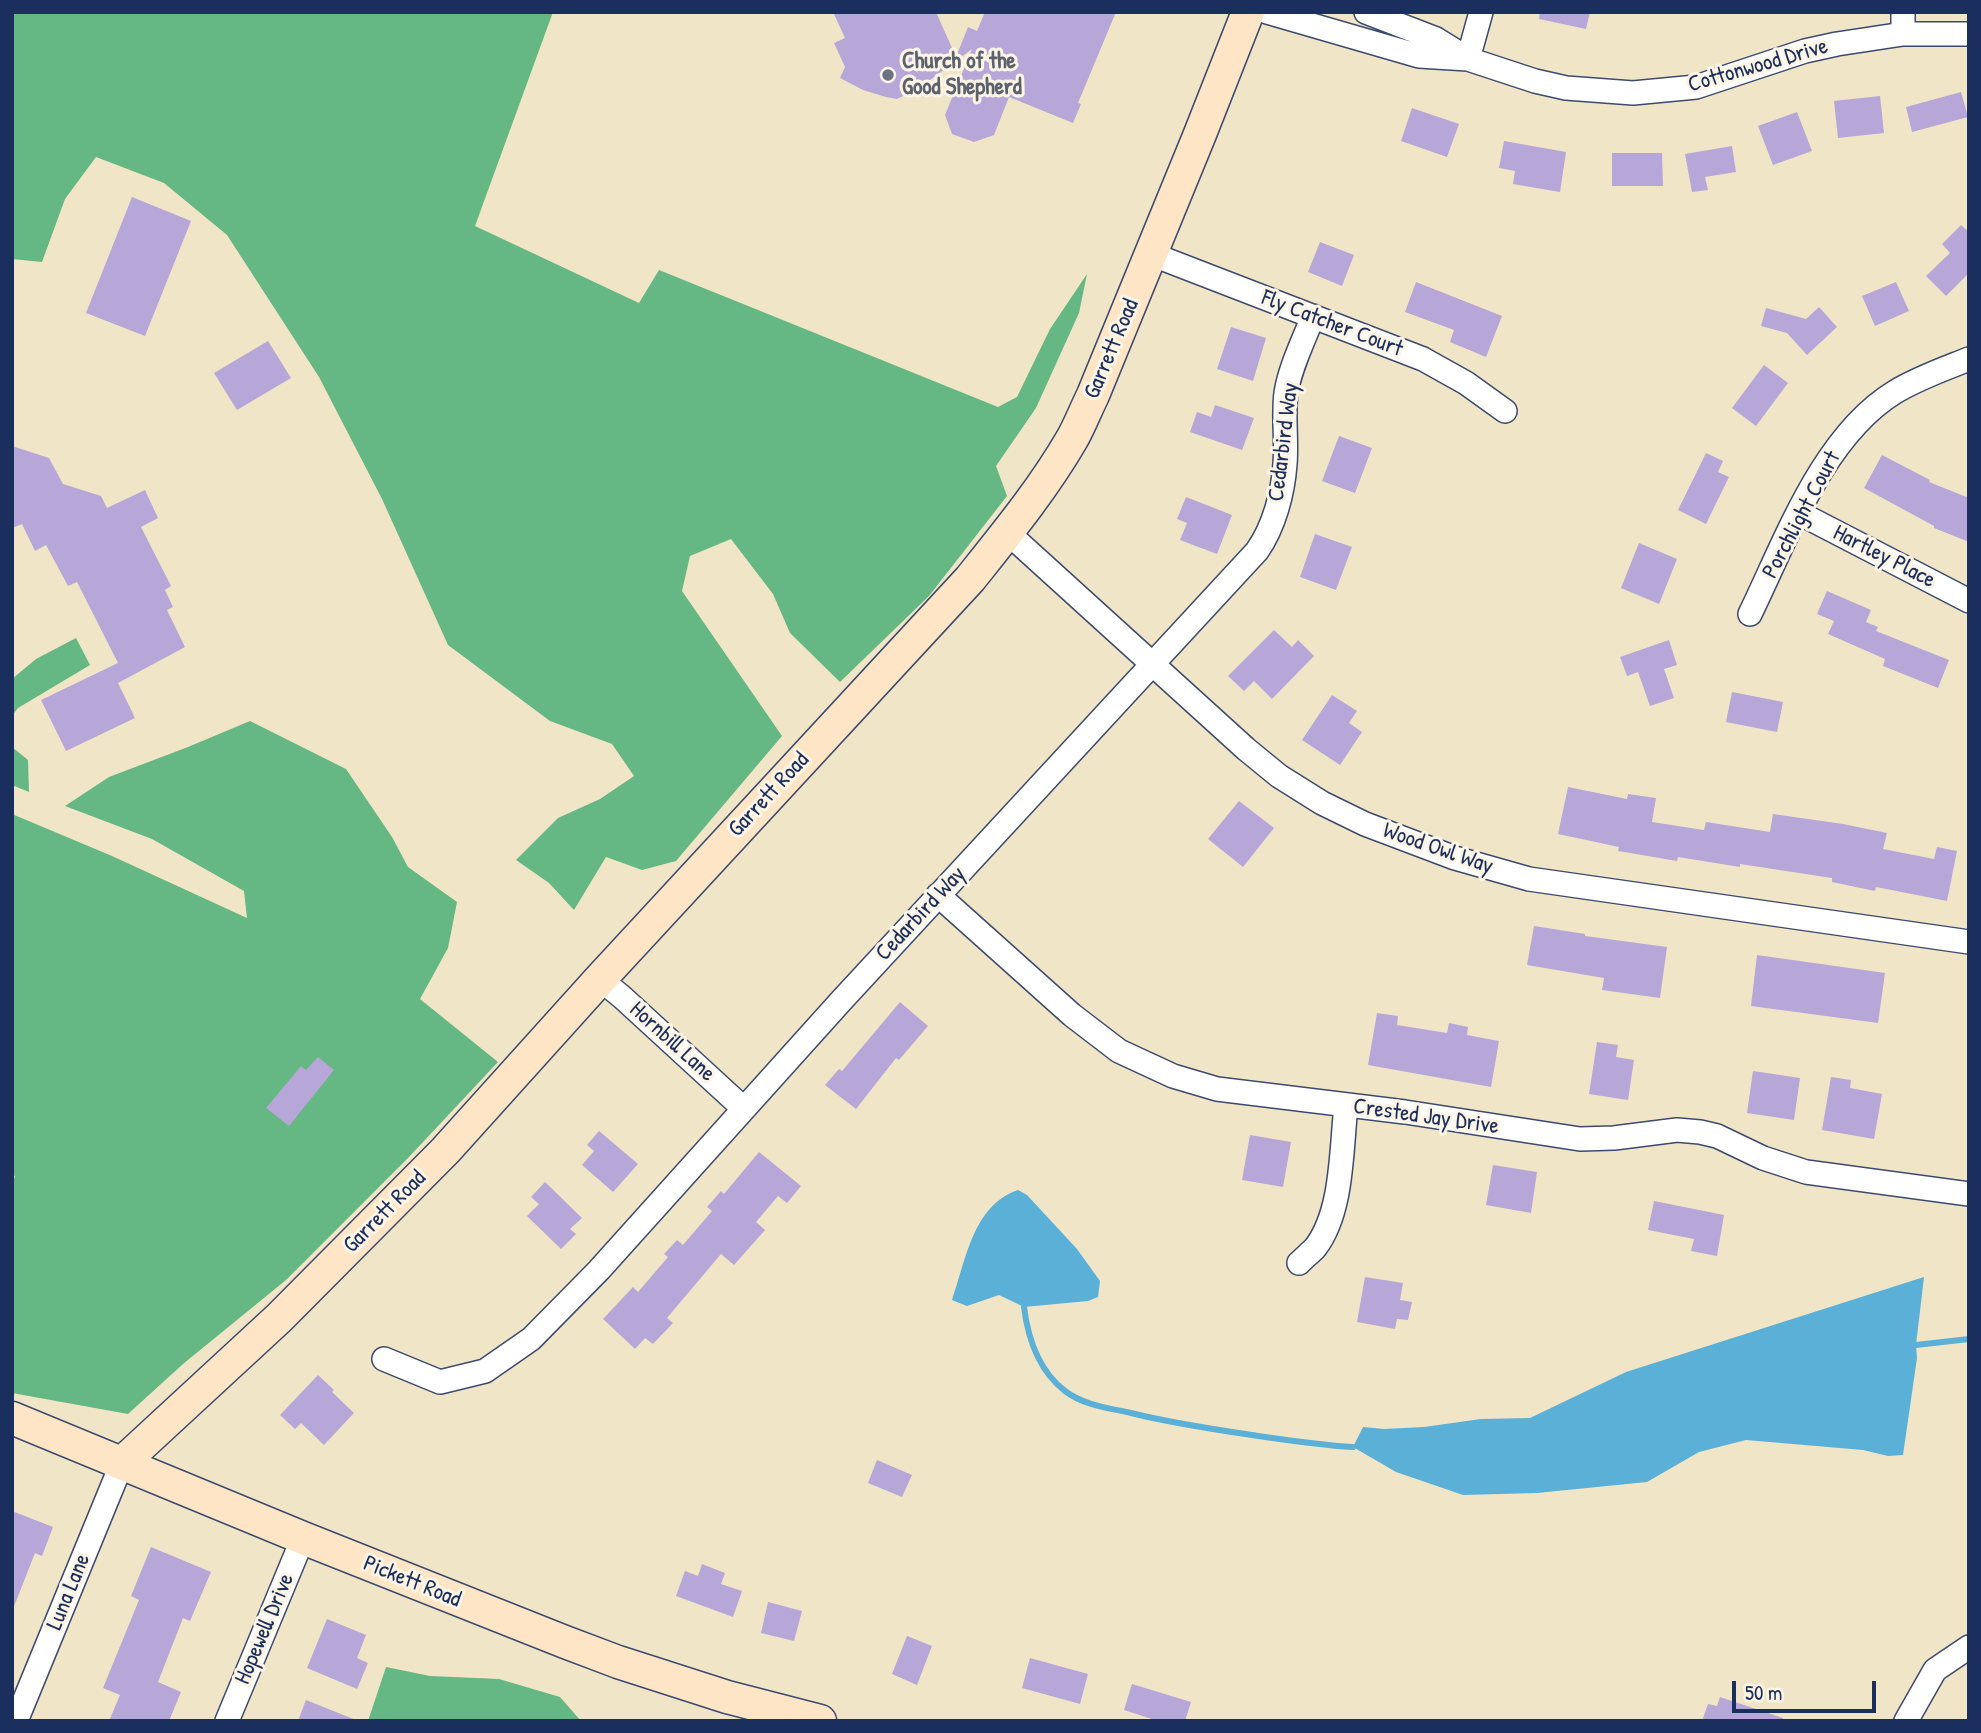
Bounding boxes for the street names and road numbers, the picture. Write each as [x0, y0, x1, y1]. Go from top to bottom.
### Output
street label: Cottonwood Drive [1685, 33, 1831, 99]
street label: Fly Catcher Court [1257, 284, 1407, 364]
street label: Garrett Road [1079, 295, 1145, 403]
street label: Cedarbird Way [1263, 381, 1305, 503]
street label: Porchlight Court [1757, 447, 1847, 583]
street label: Hartley Place [1828, 519, 1940, 595]
street label: Garrett Road [723, 747, 815, 843]
street label: Wood Owl Way [1379, 817, 1497, 881]
street label: Cedarbird Way [870, 861, 972, 967]
street label: Hornbill Lane [623, 996, 721, 1088]
street label: Crested Jay Drive [1351, 1093, 1501, 1141]
street label: Garrett Road [338, 1165, 432, 1259]
street label: Luna Lane [41, 1550, 97, 1634]
street label: Pickett Road [359, 1550, 465, 1614]
street label: Hopewell Drive [229, 1570, 301, 1688]

